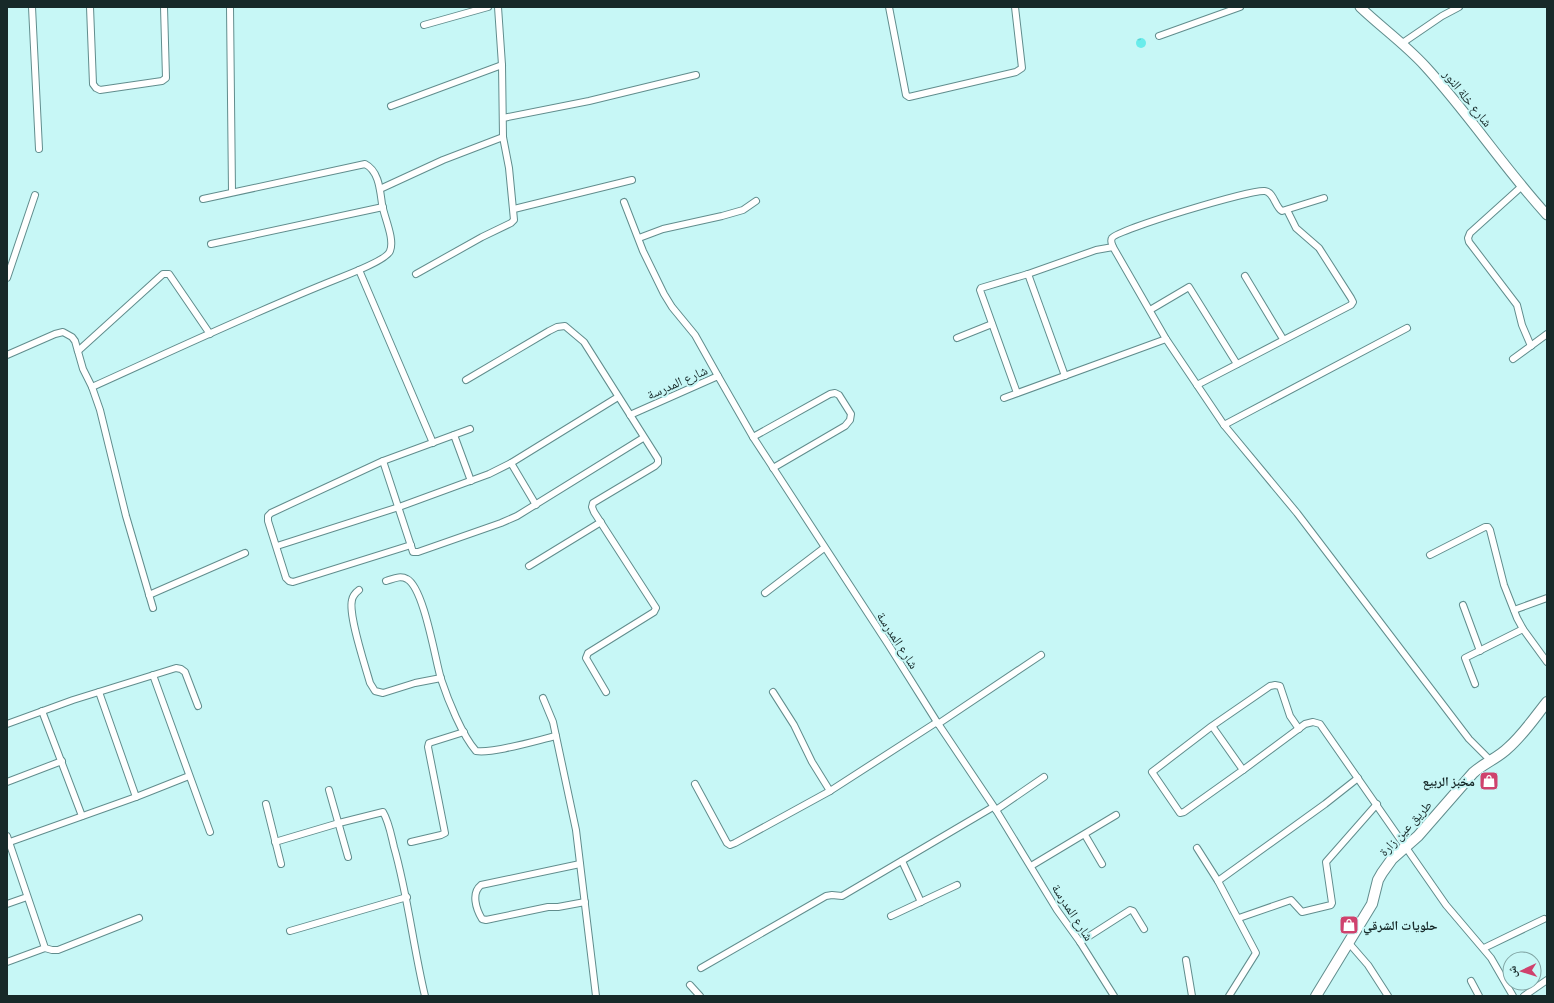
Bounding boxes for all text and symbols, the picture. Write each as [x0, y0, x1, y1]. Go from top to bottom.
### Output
street label: شارع خلة النور [1438, 66, 1495, 131]
street label: شارع المدرسة [645, 362, 711, 404]
street label: شارع المدرسة [872, 609, 921, 673]
shop icon: مخبز الربيع [1478, 770, 1500, 792]
place label: مخبز الربيع [1423, 774, 1475, 791]
street label: طريق عين زارة [1376, 798, 1435, 860]
street label: شارع المدرسة [1047, 881, 1096, 945]
shop icon: حلويات الشرقي [1338, 914, 1360, 936]
place label: حلويات الشرقي [1363, 918, 1438, 936]
north arrow [1502, 951, 1542, 991]
text: ش [1506, 965, 1520, 978]

